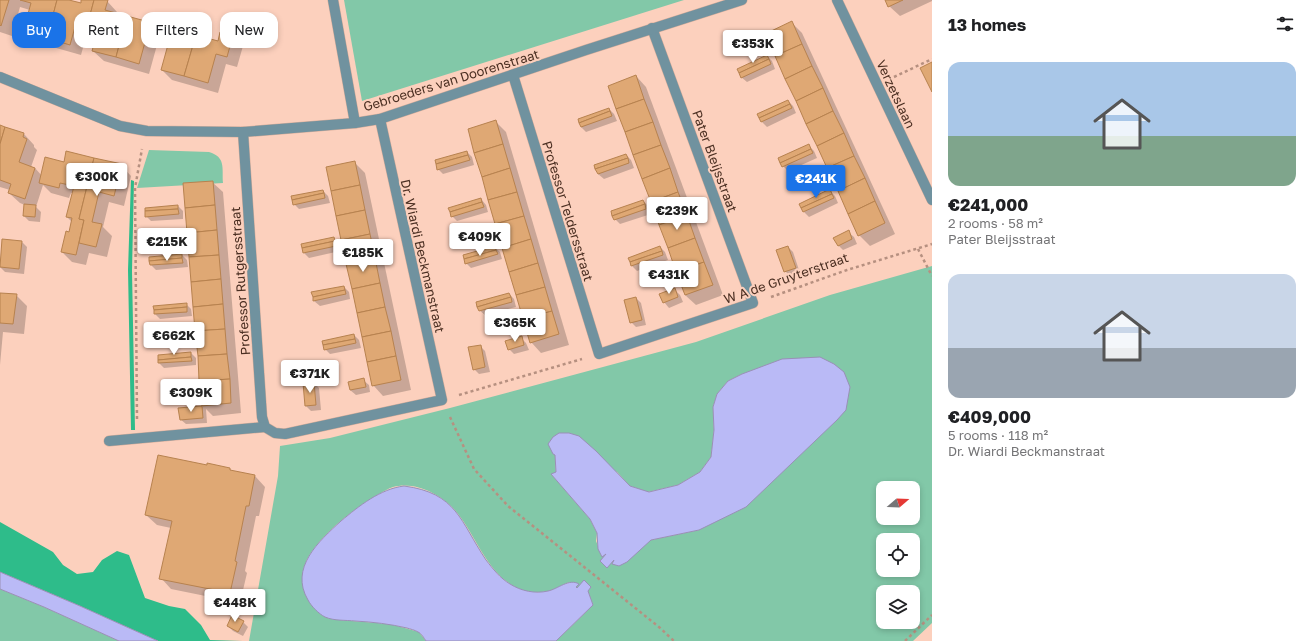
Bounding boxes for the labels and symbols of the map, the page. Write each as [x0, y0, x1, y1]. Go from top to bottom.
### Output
pin: €353K [725, 30, 781, 64]
street label: Gebroeders van Doorenstraat [361, 46, 541, 114]
street label: Verzetslaan [873, 57, 919, 131]
street label: Pater Bleijsstraat [689, 108, 741, 214]
street label: Professor Teldersstraat [539, 139, 597, 283]
pin: €300K [69, 163, 125, 197]
pin: €241K [788, 165, 844, 199]
street label: Dr. Wiardi Beckmanstraat [398, 178, 448, 334]
pin: €239K [649, 197, 705, 231]
street label: Professor Rutgersstraat [227, 206, 253, 356]
pin: €409K [452, 223, 508, 257]
pin: €215K [139, 228, 195, 262]
pin: €185K [335, 239, 391, 273]
street label: W A de Gruyterstraat [722, 249, 850, 307]
pin: €431K [641, 261, 697, 295]
pin: €365K [487, 309, 543, 343]
pin: €662K [146, 322, 202, 356]
pin: €371K [282, 360, 338, 394]
pin: €309K [163, 379, 219, 413]
north arrow [876, 481, 920, 525]
pin: €448K [207, 589, 263, 623]

